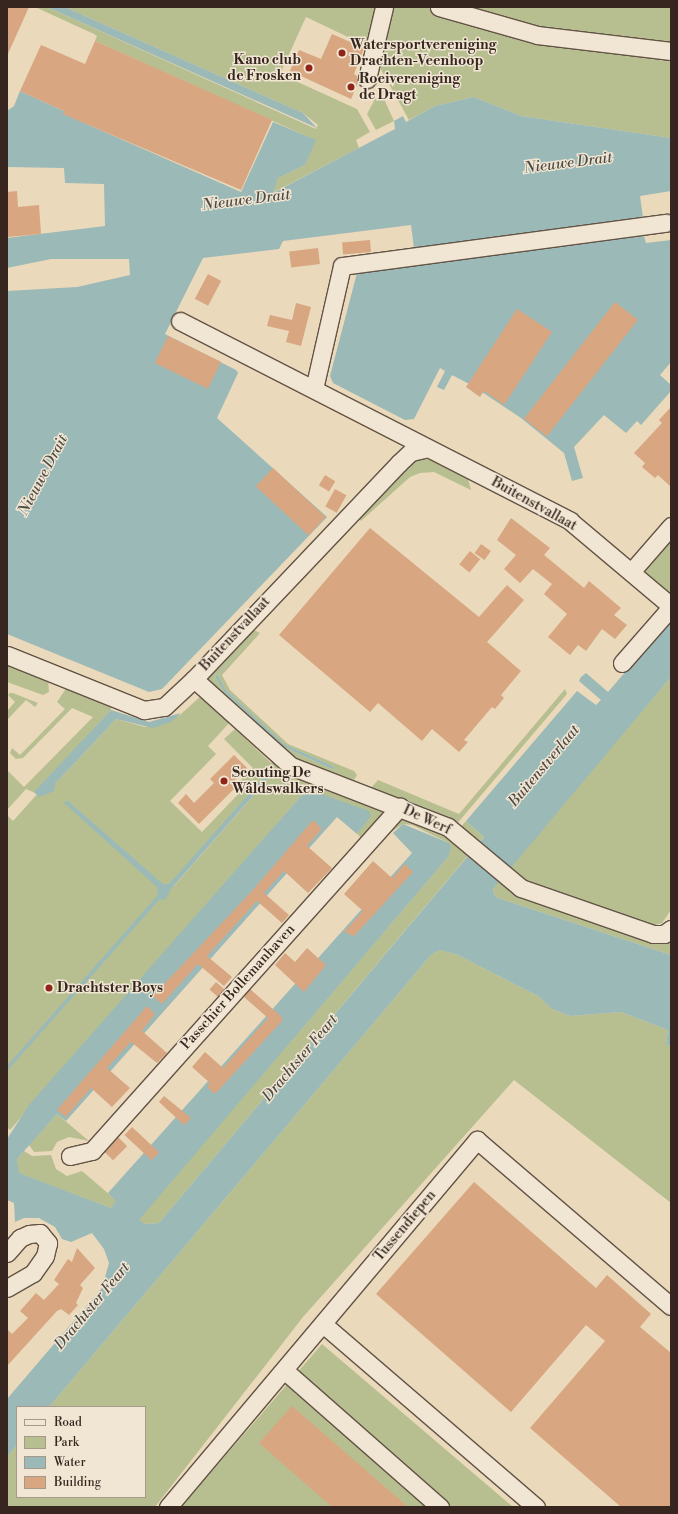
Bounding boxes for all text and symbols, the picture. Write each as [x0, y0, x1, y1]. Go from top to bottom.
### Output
place label: Watersportvereniging Drachten-Veenhoop [350, 37, 496, 70]
marker: Watersportvereniging Drachten-Veenhoop [337, 48, 347, 58]
place label: Kano club de Frosken [227, 52, 301, 84]
marker: Kano club de Frosken [304, 63, 314, 73]
place label: Roeivereniging de Dragt [359, 71, 460, 104]
marker: Roeivereniging de Dragt [346, 82, 356, 92]
water label: Nieuwe Drait [523, 149, 613, 177]
water label: Nieuwe Drait [201, 186, 291, 214]
water label: Nieuwe Drait [14, 432, 72, 518]
street label: Buitenstvallaat [488, 474, 580, 534]
street label: Buitenstvallaat [196, 593, 274, 675]
water label: Buitenstverlaat [505, 721, 583, 811]
place label: Scouting De Wâldswalkers [232, 765, 323, 798]
marker: Scouting De Wâldswalkers [219, 776, 229, 786]
street label: De Werf [400, 802, 454, 838]
street label: Passchier Bollemanhaven [177, 921, 299, 1053]
place label: Drachtster Boys [57, 980, 163, 996]
marker: Drachtster Boys [44, 983, 54, 993]
water label: Drachtster Feart [258, 1011, 342, 1105]
street label: Tussendiepen [370, 1187, 440, 1265]
water label: Drachtster Feart [50, 1259, 134, 1353]
legend [16, 1406, 146, 1498]
text: Road [54, 1415, 82, 1430]
text: Park [54, 1435, 79, 1450]
text: Water [54, 1455, 86, 1470]
text: Building [54, 1475, 101, 1490]

